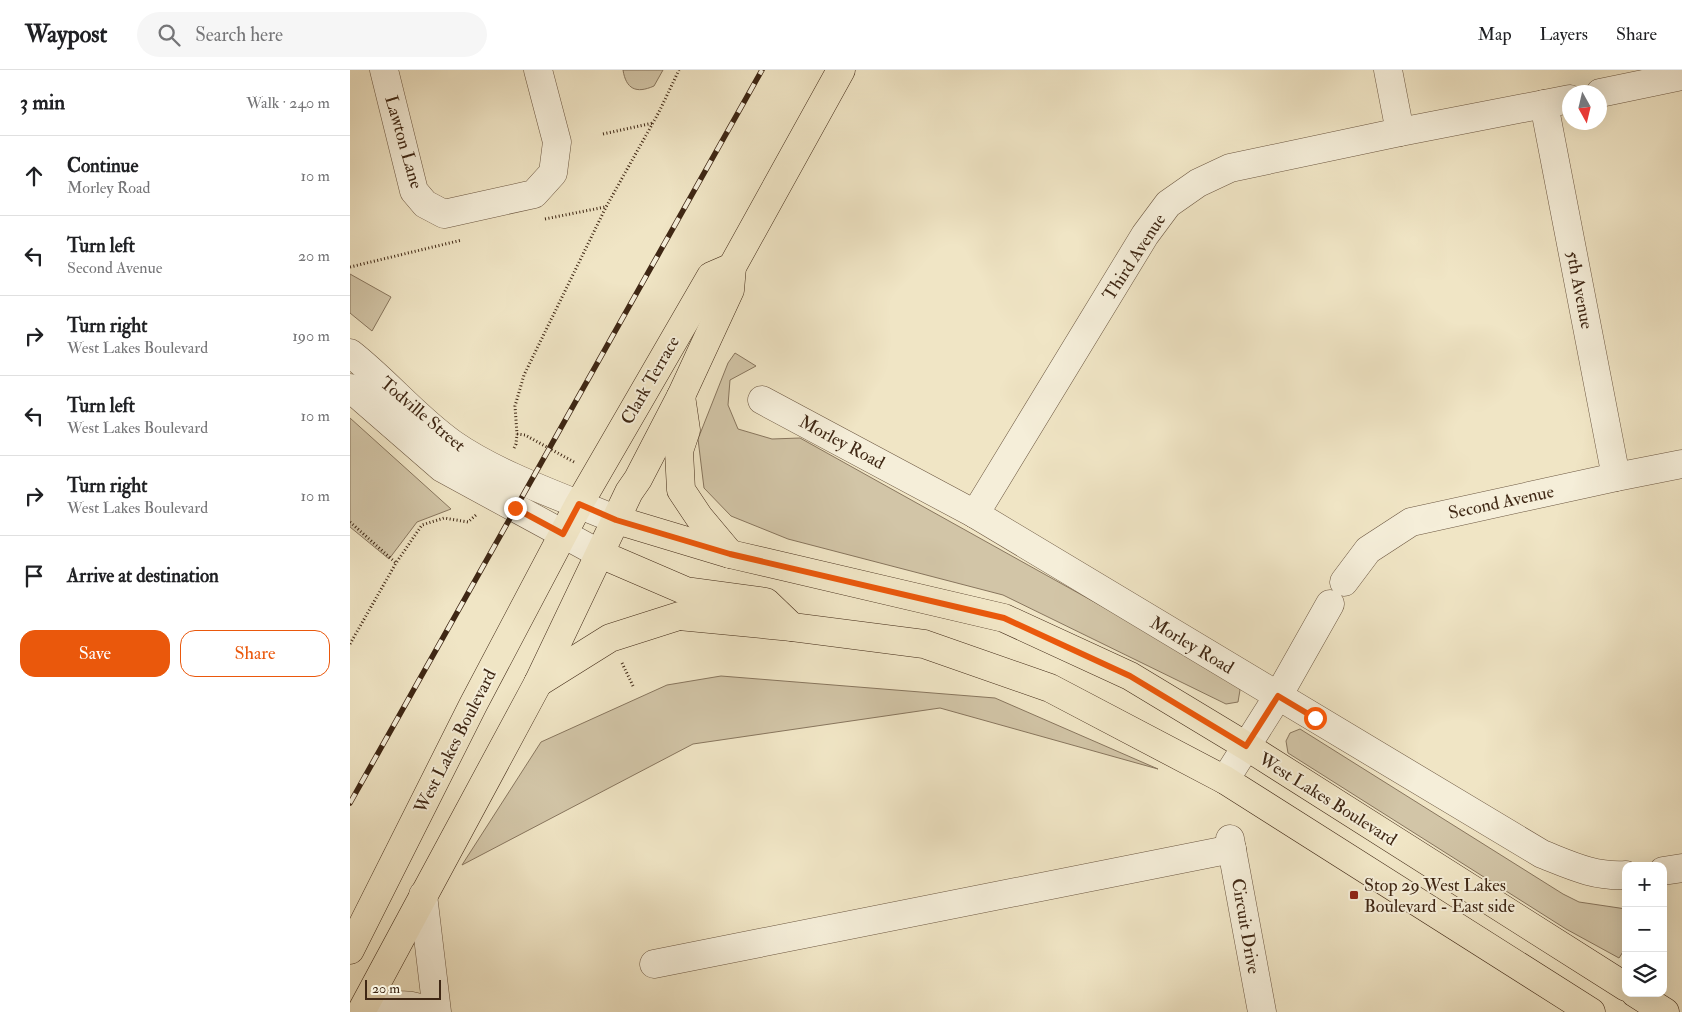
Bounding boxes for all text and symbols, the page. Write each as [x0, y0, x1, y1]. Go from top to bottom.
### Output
search box [137, 12, 487, 57]
text: Waypost [25, 19, 107, 50]
icon: search [155, 21, 183, 49]
text: Search here [195, 23, 283, 47]
text: Map [1478, 23, 1512, 46]
text: Layers [1540, 23, 1588, 46]
text: Share [1616, 23, 1657, 46]
north arrow [1562, 85, 1607, 130]
text: 3 min [20, 89, 65, 116]
text: Walk · 240 m [246, 93, 330, 113]
street label: Lawton Lane [379, 93, 428, 192]
text: Continue [67, 154, 138, 178]
icon: ahead [20, 162, 48, 190]
text: 10 m [300, 166, 330, 186]
text: Morley Road [67, 178, 150, 198]
street label: Third Avenue [1098, 209, 1171, 305]
text: Turn left [67, 234, 135, 258]
icon: left [20, 242, 48, 270]
text: 20 m [298, 246, 330, 266]
street label: 5th Avenue [1561, 249, 1598, 332]
text: Second Avenue [67, 258, 162, 278]
text: Turn right [67, 314, 147, 338]
icon: right [20, 322, 48, 350]
text: 190 m [292, 326, 330, 346]
street label: Clark Terrace [616, 331, 685, 429]
text: West Lakes Boulevard [67, 338, 208, 358]
street label: Todville Street [375, 372, 470, 457]
text: Turn left [67, 394, 135, 418]
icon: left [20, 402, 48, 430]
text: 10 m [300, 406, 330, 426]
street label: Morley Road [795, 410, 889, 475]
text: West Lakes Boulevard [67, 418, 208, 438]
text: Turn right [67, 474, 147, 498]
street label: Second Avenue [1446, 480, 1556, 525]
icon: right [20, 482, 48, 510]
text: 10 m [300, 486, 330, 506]
route end [504, 497, 527, 520]
text: West Lakes Boulevard [67, 498, 208, 518]
icon: arrive [20, 562, 48, 590]
text: Arrive at destination [67, 564, 219, 588]
street label: Morley Road [1146, 611, 1238, 680]
button: Save [20, 630, 170, 677]
button: Share [180, 630, 330, 677]
street label: West Lakes Boulevard [409, 665, 502, 818]
route start [1304, 707, 1327, 730]
street label: West Lakes Boulevard [1254, 747, 1401, 851]
map controls [1622, 862, 1667, 997]
button: + [1622, 862, 1667, 907]
place label: Stop 29 West Lakes Boulevard - East side [1364, 874, 1515, 918]
street label: Circuit Drive [1226, 877, 1265, 976]
marker: Stop 29 West Lakes Boulevard - East side [1348, 889, 1360, 901]
button: − [1622, 907, 1667, 952]
button: layers [1622, 952, 1667, 997]
scale bar [365, 977, 441, 1000]
text: 20 m [372, 980, 400, 997]

